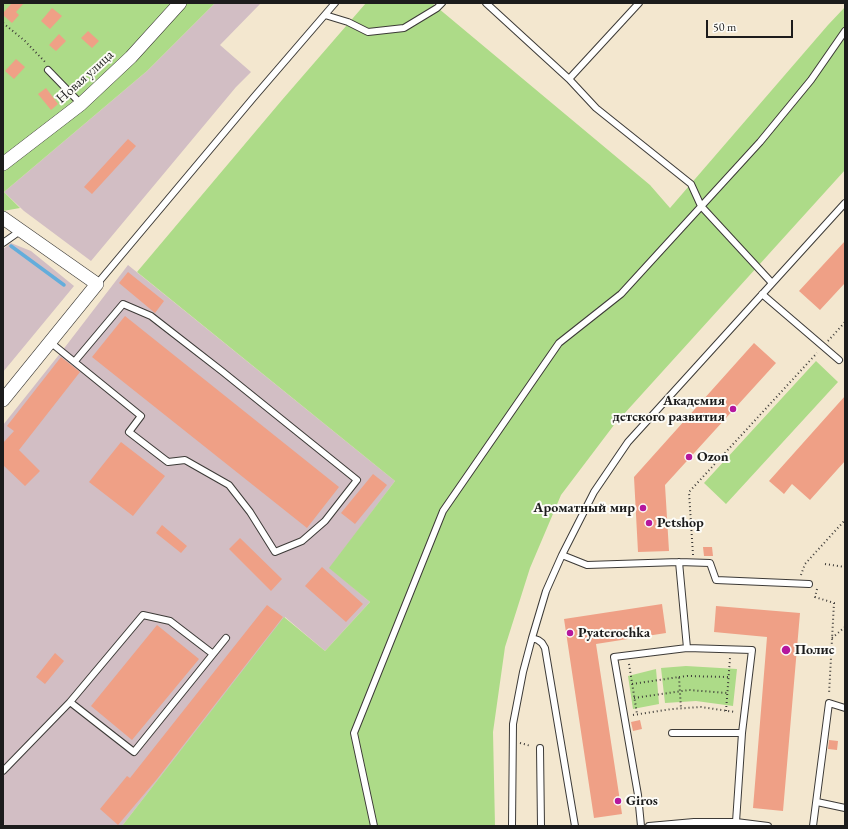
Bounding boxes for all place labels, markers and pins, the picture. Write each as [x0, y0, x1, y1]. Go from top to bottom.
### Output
place label: Академия детского развития [613, 393, 725, 426]
marker: Академия детского развития [728, 404, 738, 414]
place label: Ozon [697, 449, 729, 465]
marker: Ozon [684, 452, 694, 462]
place label: Ароматный мир [533, 500, 635, 516]
marker: Ароматный мир [638, 503, 648, 513]
place label: Petshop [657, 515, 704, 531]
marker: Petshop [644, 518, 654, 528]
place label: Pyaterochka [578, 625, 650, 641]
marker: Pyaterochka [565, 628, 575, 638]
place label: Полис [795, 642, 834, 658]
marker: Полис [780, 644, 792, 656]
place label: Giros [626, 793, 658, 809]
marker: Giros [613, 796, 623, 806]

